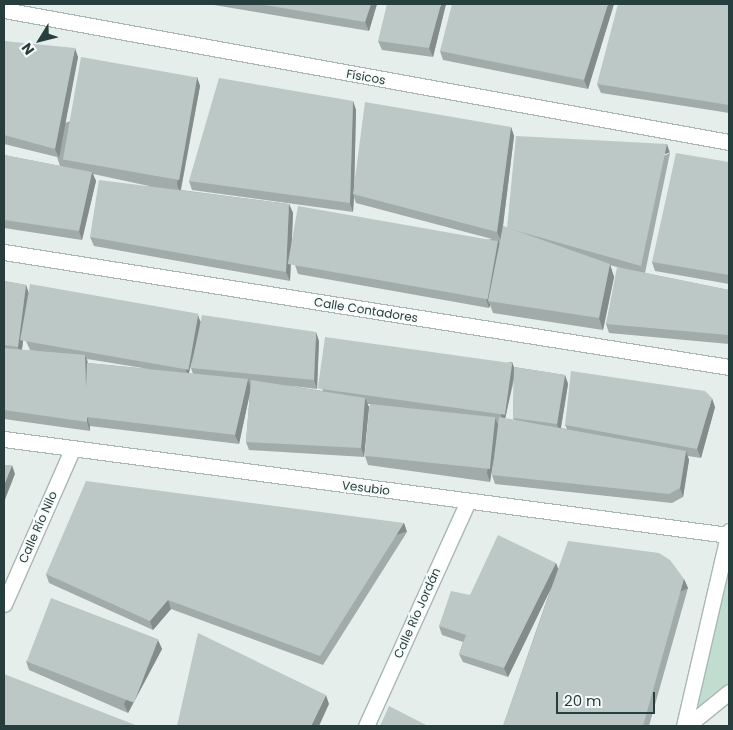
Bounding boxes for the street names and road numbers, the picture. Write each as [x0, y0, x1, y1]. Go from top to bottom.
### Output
street label: Físicos [345, 66, 387, 88]
street label: Calle Contadores [313, 295, 419, 325]
street label: Vesubio [341, 478, 391, 498]
street label: Calle Río Nilo [16, 489, 60, 565]
street label: Calle Río Jordán [391, 566, 443, 660]

